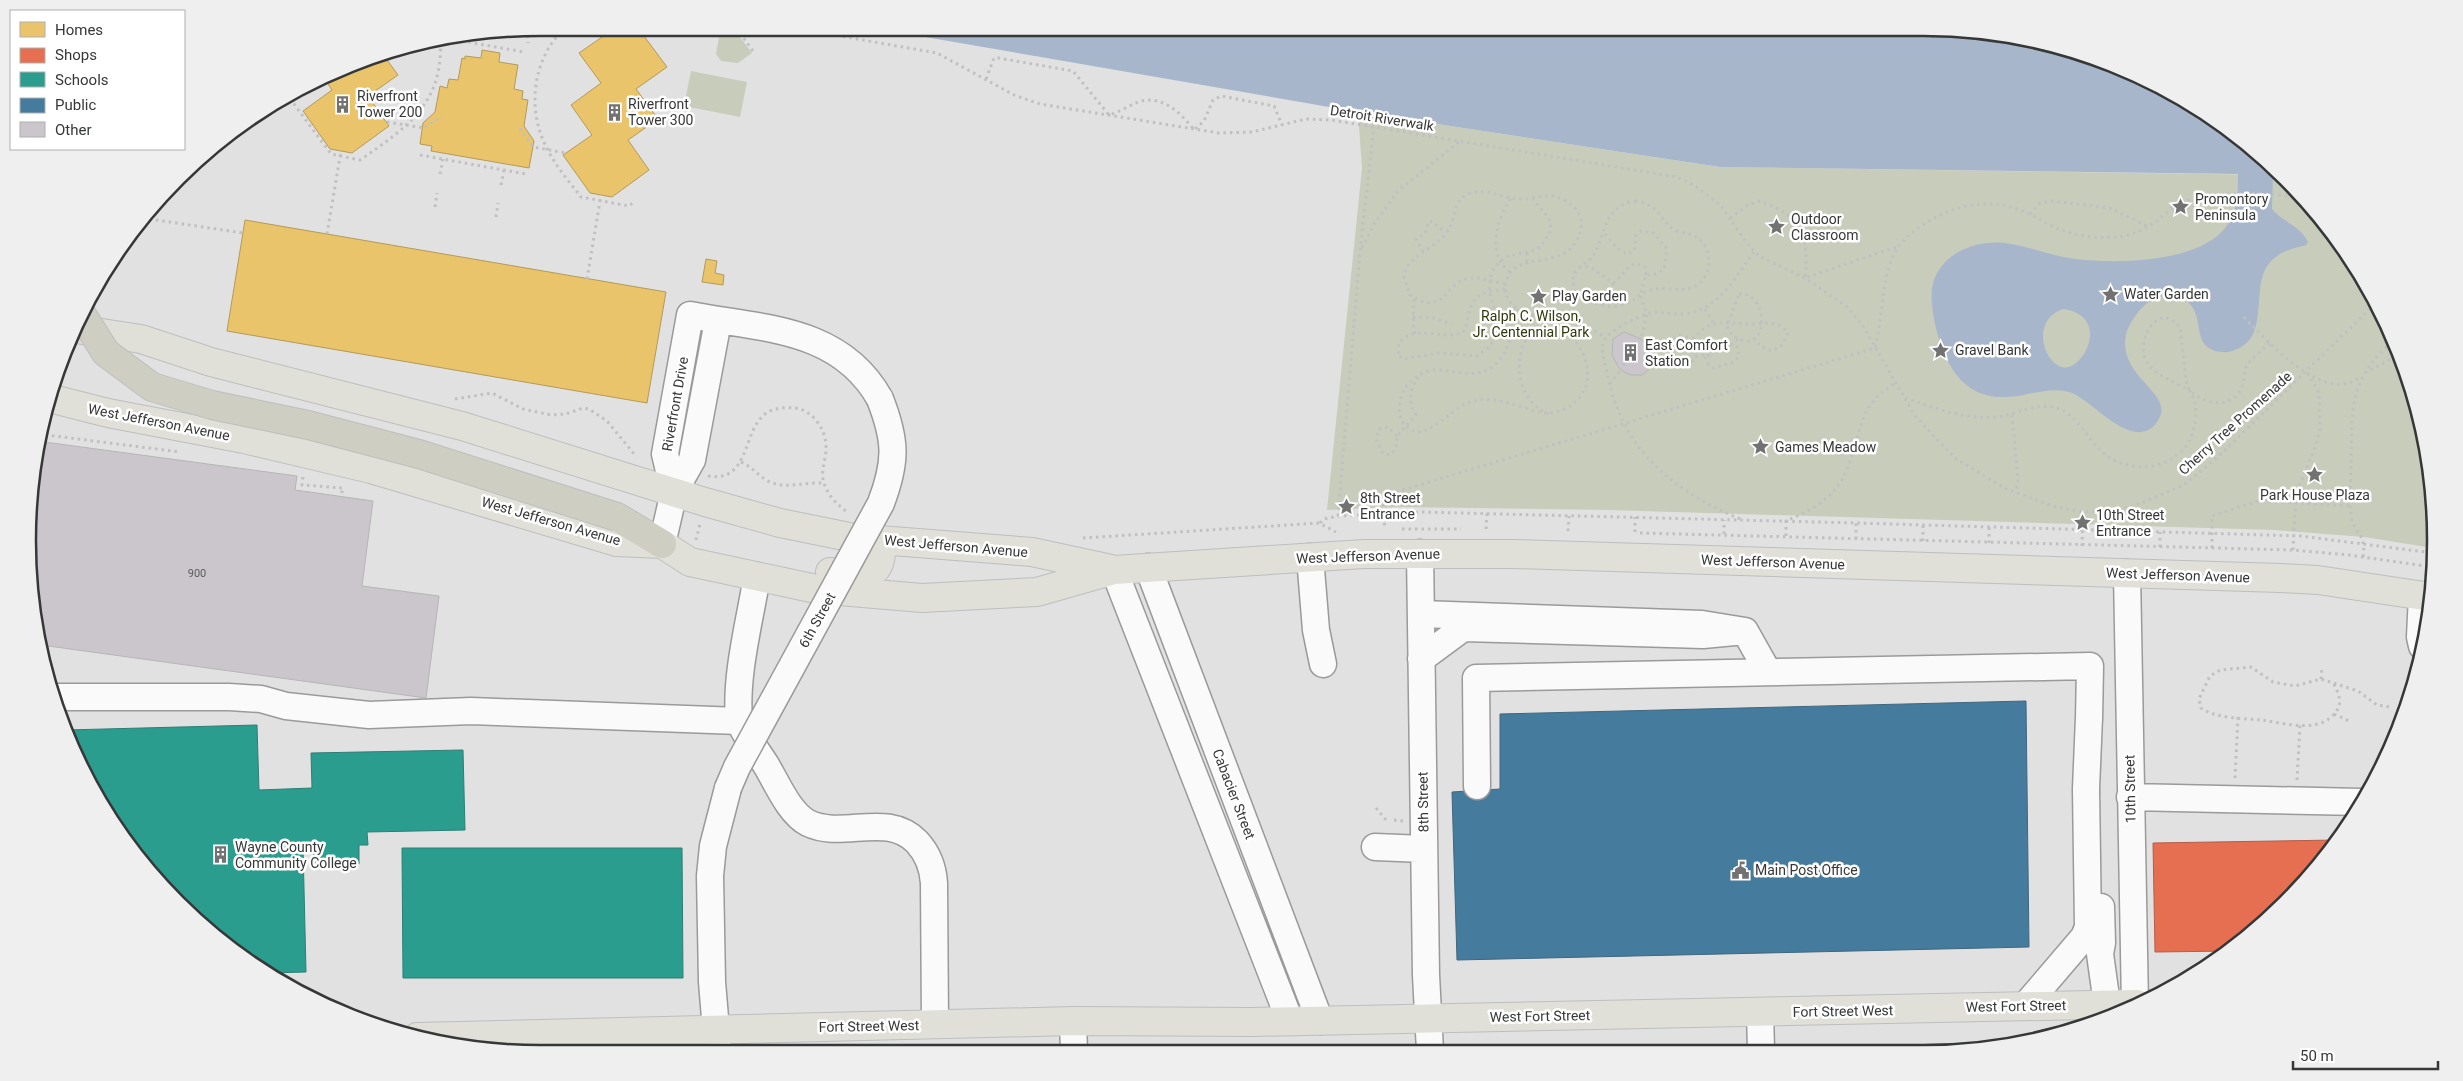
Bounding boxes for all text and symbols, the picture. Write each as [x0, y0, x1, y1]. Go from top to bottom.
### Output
legend [10, 10, 185, 150]
text: Homes [55, 21, 103, 39]
text: Shops [55, 46, 97, 64]
text: Schools [55, 71, 109, 89]
place label: Riverfront Tower 200 [357, 88, 423, 120]
building icon: Riverfront Tower 200 [333, 94, 353, 114]
text: Public [55, 96, 96, 114]
place label: Riverfront Tower 300 [628, 96, 694, 128]
building icon: Riverfront Tower 300 [604, 102, 624, 122]
street label: Detroit Riverwalk [1329, 102, 1436, 134]
text: Other [55, 121, 92, 139]
place label: Promontory Peninsula [2195, 191, 2269, 223]
place icon: Promontory Peninsula [2171, 197, 2191, 217]
place label: Outdoor Classroom [1791, 211, 1858, 243]
place icon: Outdoor Classroom [1767, 217, 1787, 237]
place icon: Water Garden [2100, 284, 2120, 304]
place icon: Play Garden [1528, 286, 1548, 306]
place label: Water Garden [2124, 286, 2209, 302]
place label: Play Garden [1552, 288, 1627, 304]
park label: Ralph C. Wilson, Jr. Centennial Park [1473, 308, 1590, 340]
place label: East Comfort Station [1645, 337, 1728, 369]
place icon: Gravel Bank [1931, 340, 1951, 360]
place label: Gravel Bank [1955, 342, 2030, 358]
building icon: East Comfort Station [1621, 343, 1641, 363]
street label: Riverfront Drive [659, 355, 691, 453]
street label: Cherry Tree Promenade [2175, 368, 2295, 478]
street label: West Jefferson Avenue [87, 400, 231, 444]
place icon: Games Meadow [1751, 437, 1771, 457]
place label: Games Meadow [1775, 439, 1877, 455]
place icon: Park House Plaza [2305, 465, 2325, 485]
place label: Park House Plaza [2260, 487, 2370, 503]
place label: 8th Street Entrance [1360, 490, 1421, 522]
street label: West Jefferson Avenue [480, 493, 622, 549]
place icon: 8th Street Entrance [1336, 496, 1356, 516]
place label: 10th Street Entrance [2096, 507, 2165, 539]
place icon: 10th Street Entrance [2072, 513, 2092, 533]
street label: West Jefferson Avenue [884, 532, 1028, 560]
street label: West Jefferson Avenue [1296, 545, 1440, 567]
street label: West Jefferson Avenue [1701, 551, 1845, 573]
street label: West Jefferson Avenue [2106, 564, 2250, 586]
house number: 900 [188, 567, 206, 580]
street label: 6th Street [795, 589, 839, 650]
street label: Cabacier Street [1209, 747, 1259, 842]
street label: 10th Street [2121, 754, 2139, 823]
street label: 8th Street [1414, 771, 1432, 832]
place label: Wayne County Community College [235, 839, 357, 871]
building icon: Wayne County Community College [211, 845, 231, 865]
public building icon: Main Post Office [1731, 860, 1751, 880]
place label: Main Post Office [1755, 862, 1858, 878]
street label: West Fort Street [1966, 997, 2067, 1015]
street label: Fort Street West [1793, 1002, 1894, 1020]
street label: West Fort Street [1490, 1007, 1591, 1025]
street label: Fort Street West [819, 1017, 920, 1035]
scale bar [2293, 1038, 2438, 1070]
text: 50 m [2300, 1047, 2334, 1065]

